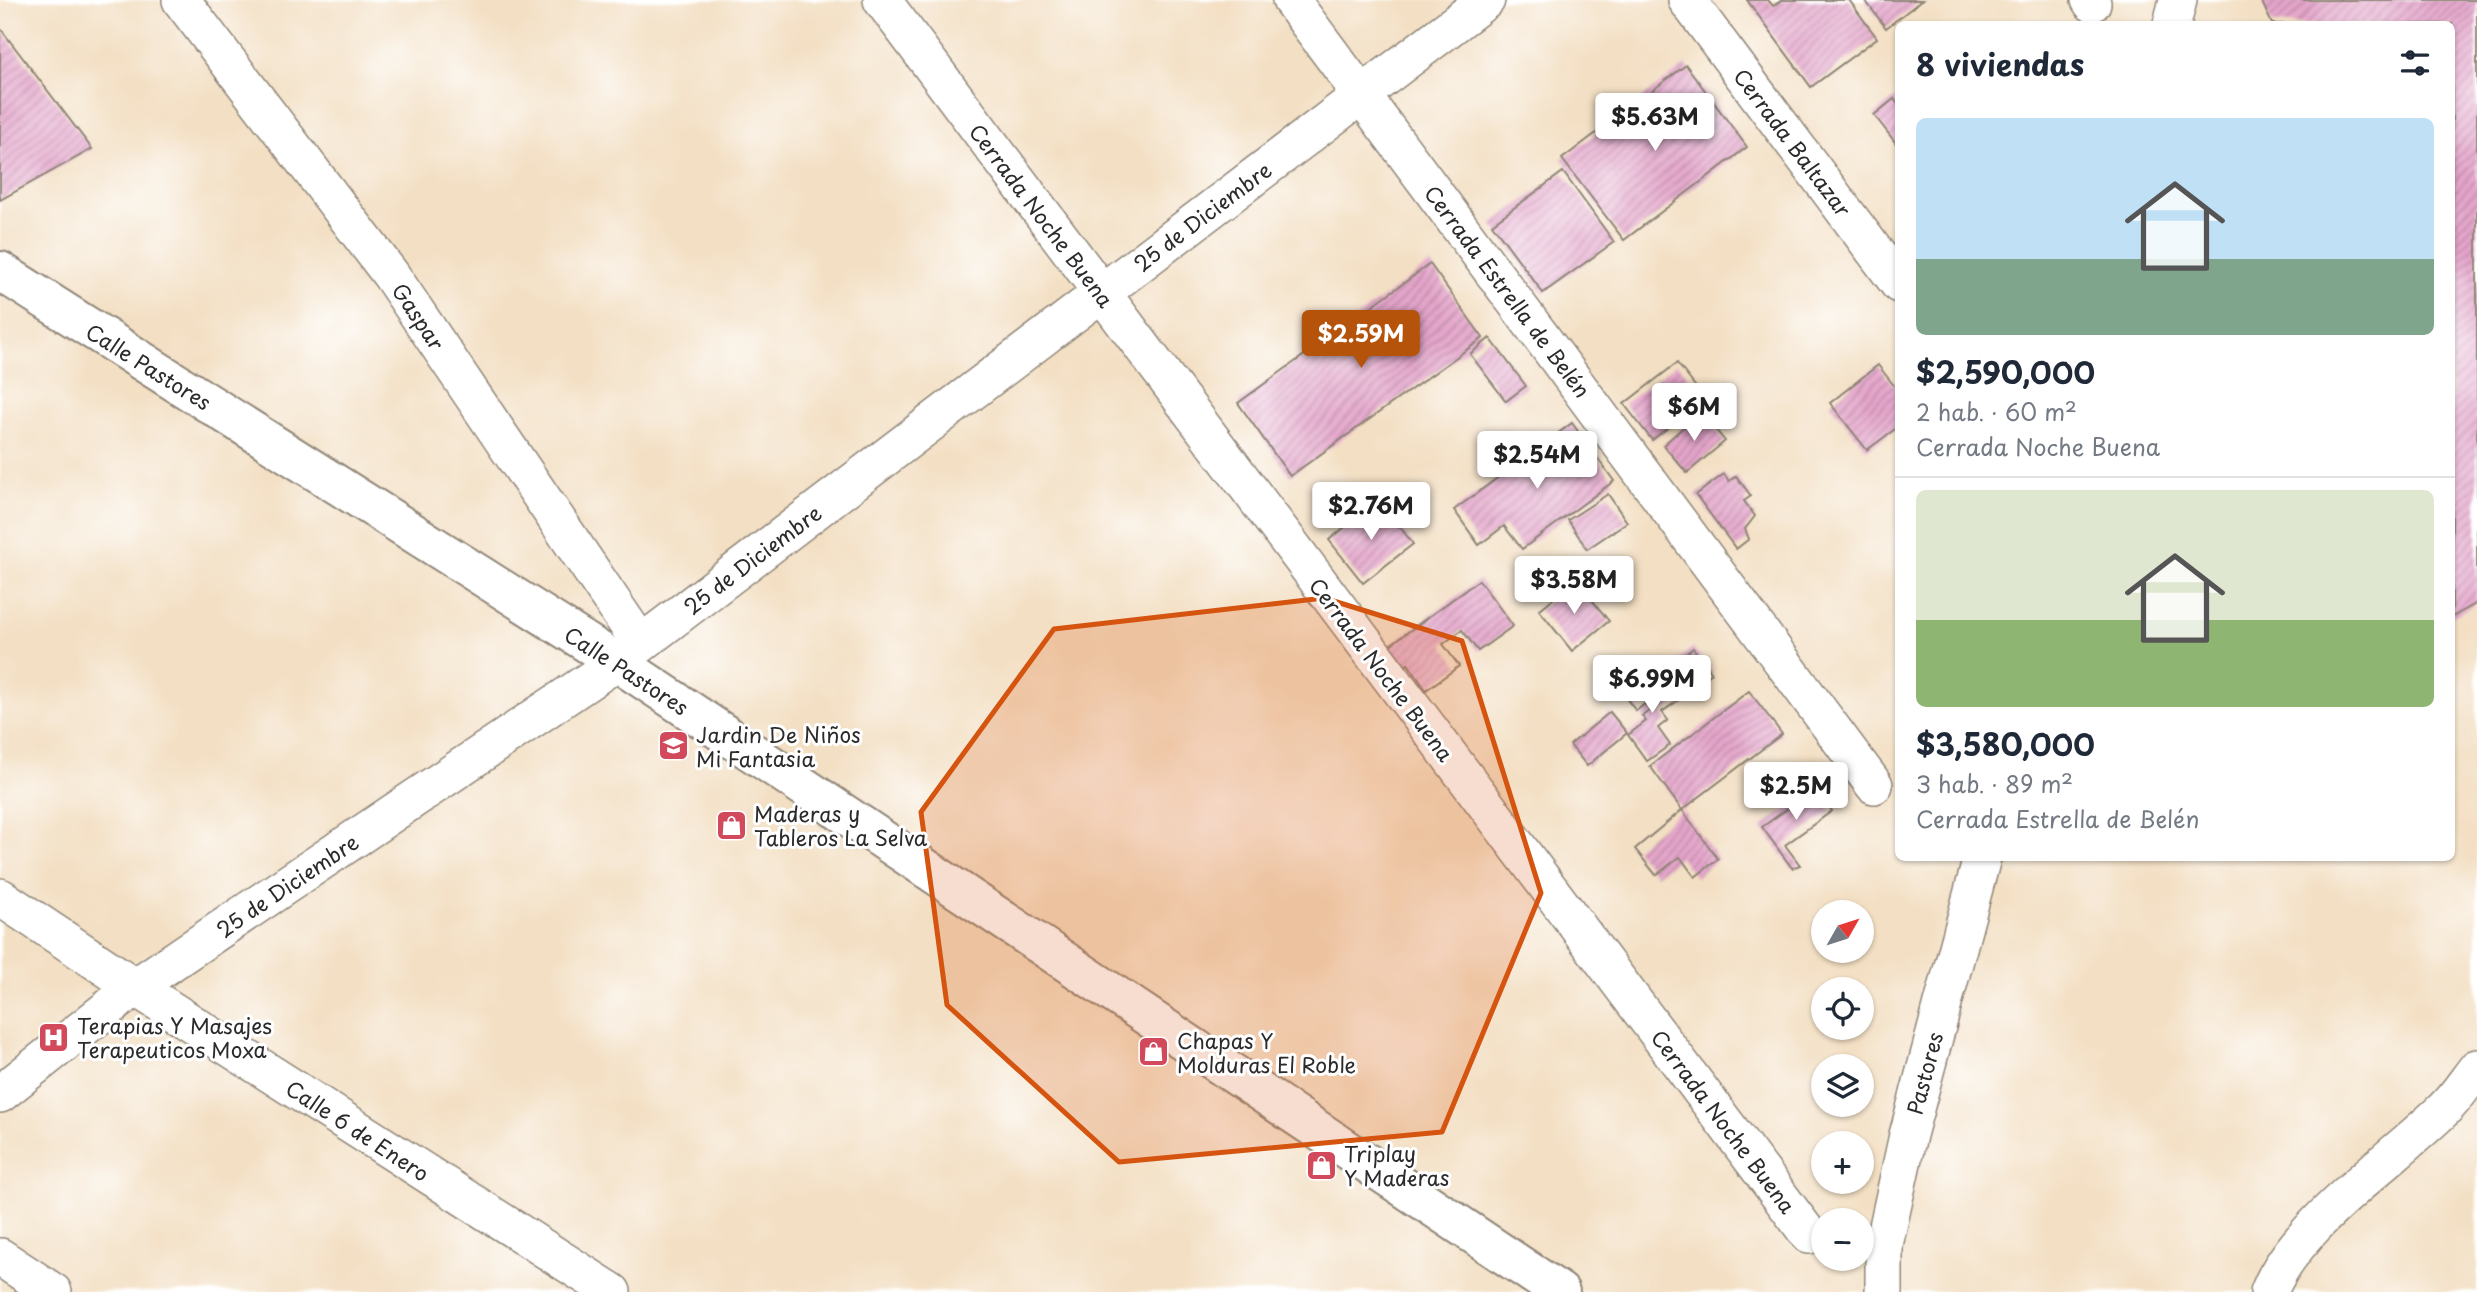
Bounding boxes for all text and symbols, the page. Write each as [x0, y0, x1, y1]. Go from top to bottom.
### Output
text: 8 viviendas [1916, 41, 2084, 86]
icon: filters [2396, 44, 2434, 82]
street label: Cerrada Baltazar [1727, 61, 1860, 223]
pin: $5.63M [1598, 94, 1712, 153]
text: $5.63M [1611, 98, 1699, 133]
street label: Cerrada Noche Buena [962, 116, 1122, 314]
street label: 25 de Diciembre [1126, 153, 1278, 279]
icon: home [2112, 163, 2238, 289]
street label: Cerrada Estrella de Belén [1417, 178, 1599, 404]
street label: Gaspar [385, 276, 453, 356]
pin: $2.59M [1304, 310, 1418, 370]
street label: Calle Pastores [80, 315, 218, 417]
text: $2.59M [1318, 315, 1404, 350]
text: $2,590,000 [1916, 349, 2095, 394]
pin: $6M [1660, 384, 1728, 443]
text: $6M [1668, 388, 1720, 423]
text: 2 hab. · 60 m² [1916, 394, 2077, 429]
text: Cerrada Noche Buena [1916, 429, 2160, 464]
pin: $2.54M [1480, 432, 1594, 491]
text: $2.54M [1493, 436, 1581, 471]
pin: $2.76M [1314, 482, 1428, 542]
text: $2.76M [1328, 487, 1414, 522]
street label: 25 de Diciembre [676, 496, 828, 622]
icon: home [2112, 535, 2238, 661]
pin: $3.58M [1517, 556, 1631, 616]
text: $3.58M [1531, 561, 1617, 596]
street label: Cerrada Noche Buena [1302, 570, 1462, 768]
street label: Calle Pastores [559, 618, 695, 722]
pin: $6.99M [1595, 656, 1709, 715]
text: $6.99M [1609, 660, 1695, 695]
place label: Jardin De Niños Mi Fantasia [696, 718, 861, 774]
text: $3,580,000 [1916, 721, 2095, 766]
school or university icon: Jardin De Niños Mi Fantasia [656, 729, 690, 763]
pin: $2.5M [1747, 762, 1845, 822]
text: 3 hab. · 89 m² [1916, 766, 2073, 801]
text: $2.5M [1760, 767, 1832, 802]
place label: Maderas y Tableros La Selva [754, 797, 928, 853]
text: Cerrada Estrella de Belén [1916, 801, 2200, 836]
shop icon: Maderas y Tableros La Selva [714, 808, 748, 842]
street label: 25 de Diciembre [210, 825, 364, 945]
north arrow [1811, 900, 1874, 962]
map controls [1811, 900, 1874, 1271]
button: locate [1811, 977, 1874, 1040]
place label: Terapias Y Masajes Terapeuticos Moxa [77, 1009, 272, 1065]
hospital icon: Terapias Y Masajes Terapeuticos Moxa [37, 1020, 71, 1054]
street label: Cerrada Noche Buena [1644, 1022, 1804, 1220]
place label: Chapas Y Molduras El Roble [1177, 1024, 1356, 1080]
street label: Pastores [1898, 1028, 1950, 1118]
shop icon: Chapas Y Molduras El Roble [1137, 1035, 1171, 1069]
button: layers [1811, 1054, 1874, 1117]
street label: Calle 6 de Enero [280, 1072, 436, 1188]
button: + [1811, 1131, 1874, 1194]
place label: Triplay Y Maderas [1344, 1137, 1449, 1193]
shop icon: Triplay Y Maderas [1304, 1148, 1338, 1182]
button: − [1811, 1208, 1874, 1271]

